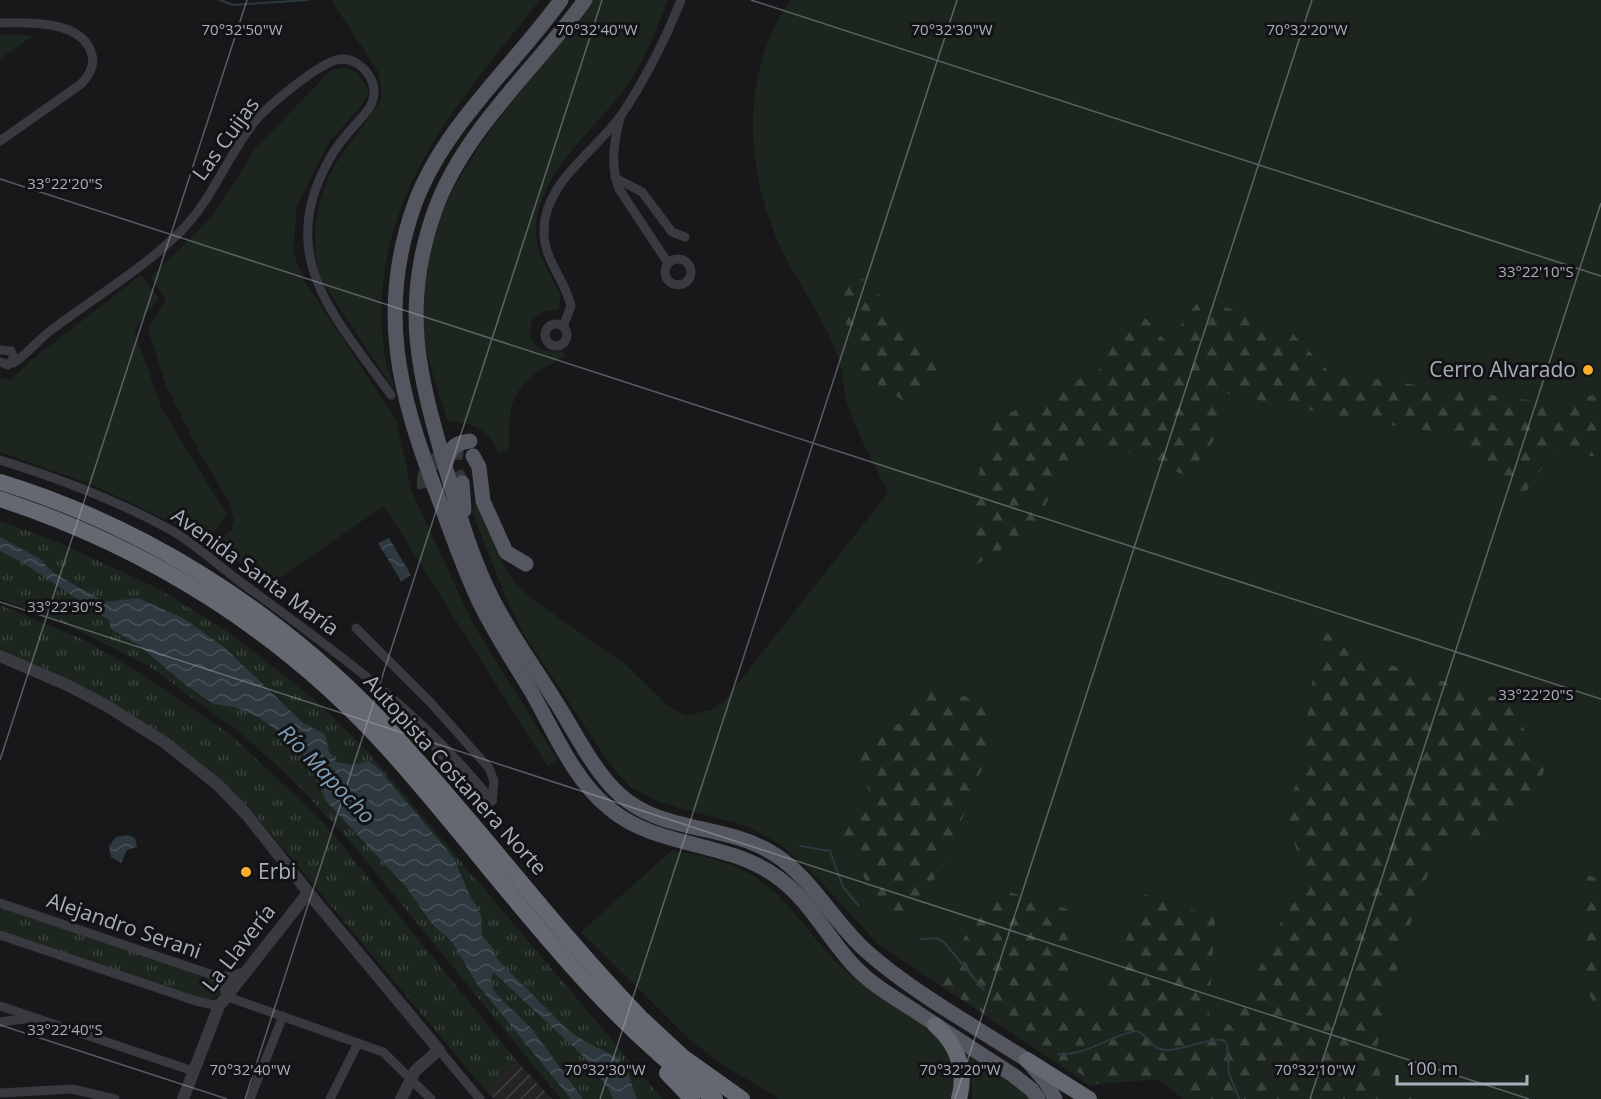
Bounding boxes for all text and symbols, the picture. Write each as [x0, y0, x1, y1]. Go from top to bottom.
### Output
text: 70°32'50"W [202, 19, 283, 39]
text: 70°32'40"W [557, 19, 638, 39]
text: 70°32'30"W [912, 19, 993, 39]
text: 70°32'20"W [1267, 19, 1348, 39]
street label: Las Cuijas [186, 91, 265, 186]
text: 33°22'20"S [27, 173, 103, 193]
text: 33°22'10"S [1498, 261, 1574, 281]
place label: Cerro Alvarado [1429, 355, 1576, 383]
marker: Cerro Alvarado [1581, 363, 1595, 377]
street label: Avenida Santa María [166, 501, 345, 641]
text: 33°22'30"S [27, 596, 103, 616]
street label: Autopista Costanera Norte [358, 668, 553, 881]
text: 33°22'20"S [1498, 684, 1574, 704]
water label: Río Mapocho [273, 717, 383, 829]
place label: Erbi [258, 857, 296, 885]
marker: Erbi [239, 865, 253, 879]
street label: Alejandro Serani [43, 886, 205, 965]
street label: La Llavería [195, 898, 281, 997]
text: 33°22'40"S [27, 1019, 103, 1039]
scale bar [1397, 1048, 1528, 1086]
text: 100 m [1406, 1056, 1458, 1080]
text: 70°32'40"W [210, 1059, 291, 1079]
text: 70°32'30"W [565, 1059, 646, 1079]
text: 70°32'20"W [920, 1059, 1001, 1079]
text: 70°32'10"W [1275, 1059, 1356, 1079]

